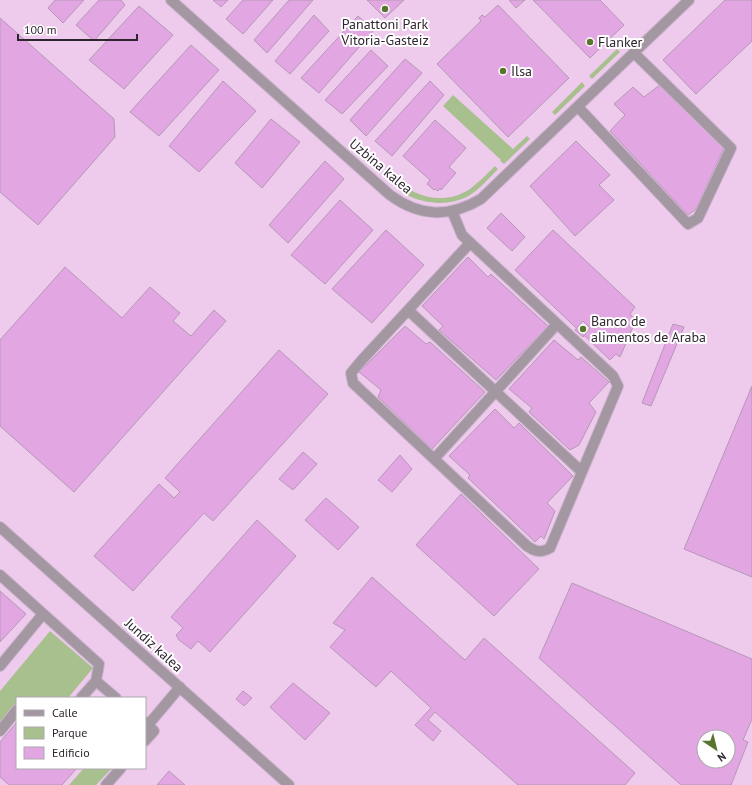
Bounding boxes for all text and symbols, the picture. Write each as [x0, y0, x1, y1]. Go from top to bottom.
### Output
marker: Panattoni Park Vitoria-Gasteiz [380, 4, 390, 14]
place label: Panattoni Park Vitoria-Gasteiz [340, 15, 429, 49]
scale bar [18, 16, 137, 42]
text: 100 m [24, 22, 57, 37]
place label: Flanker [598, 33, 643, 51]
marker: Flanker [585, 37, 595, 47]
place label: Ilsa [511, 62, 532, 80]
marker: Ilsa [498, 66, 508, 76]
street label: Uzbina kalea [346, 134, 416, 198]
place label: Banco de alimentos de Araba [591, 312, 706, 346]
marker: Banco de alimentos de Araba [578, 324, 588, 334]
street label: Jundiz kalea [121, 614, 187, 676]
legend [16, 697, 146, 769]
text: Calle [52, 705, 78, 720]
text: Parque [52, 725, 87, 740]
north arrow [696, 729, 736, 769]
text: Edificio [52, 745, 90, 760]
text: N [715, 749, 729, 765]

